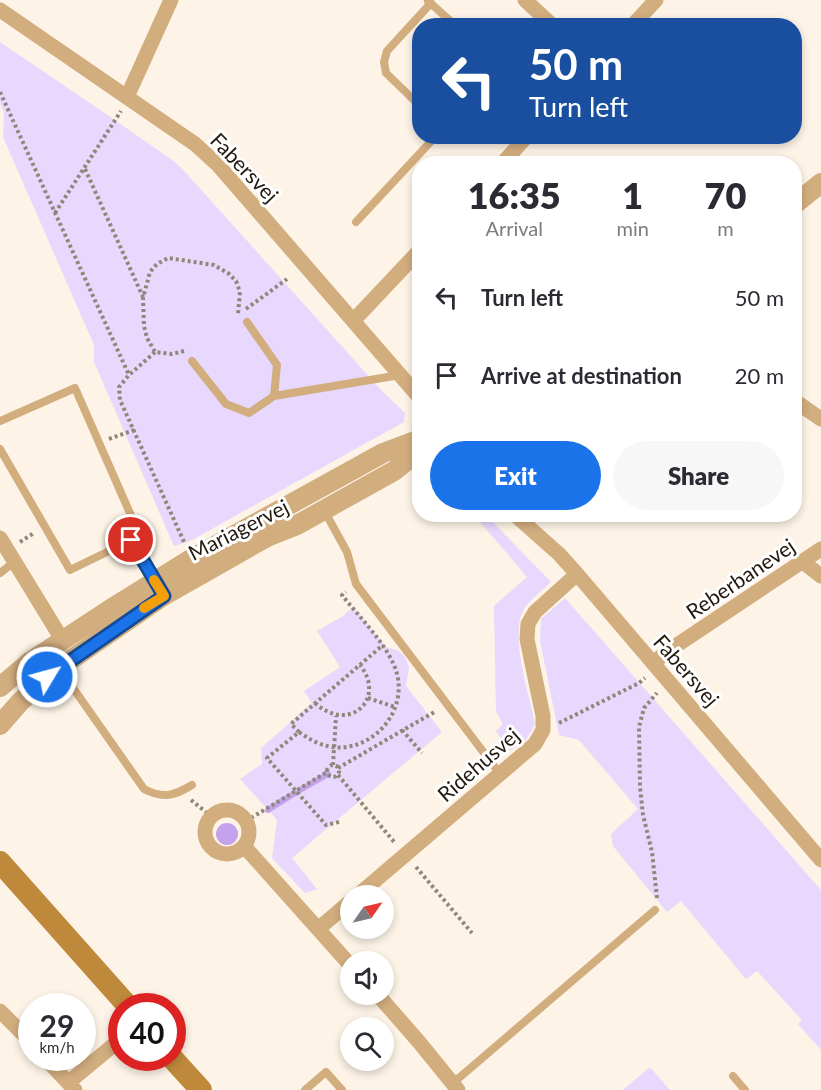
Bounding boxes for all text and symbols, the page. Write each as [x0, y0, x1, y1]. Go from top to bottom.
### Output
text: 50 m [529, 39, 623, 89]
icon: left [430, 42, 508, 120]
text: Turn left [529, 90, 628, 123]
street label: Fabersvej [206, 127, 284, 207]
text: 16:35 [468, 173, 561, 217]
text: 1 [622, 173, 643, 217]
text: 70 [705, 173, 746, 217]
text: Arrival [485, 216, 543, 240]
text: min [616, 216, 649, 240]
text: m [717, 216, 734, 240]
icon: left [430, 281, 463, 314]
text: Turn left [481, 284, 563, 311]
text: 50 m [735, 284, 784, 311]
icon: arrive [430, 359, 463, 392]
text: Arrive at destination [481, 362, 682, 389]
text: 20 m [735, 362, 784, 389]
button: Exit [430, 441, 601, 510]
button: Share [613, 441, 784, 510]
street label: Mariagervej [184, 493, 292, 565]
pin [105, 514, 156, 565]
icon: arrive [114, 523, 147, 556]
street label: Reberbanevej [681, 533, 799, 623]
street label: Fabersvej [649, 629, 725, 711]
position arrow [15, 645, 79, 709]
street label: Ridehusvej [432, 722, 524, 806]
north arrow [340, 885, 394, 939]
map controls [340, 885, 394, 1071]
button: sound [340, 951, 394, 1005]
speed limit sign: 40 [108, 993, 186, 1071]
text: 29 [40, 1007, 74, 1043]
button: search [340, 1017, 394, 1071]
text: km/h [39, 1038, 75, 1056]

